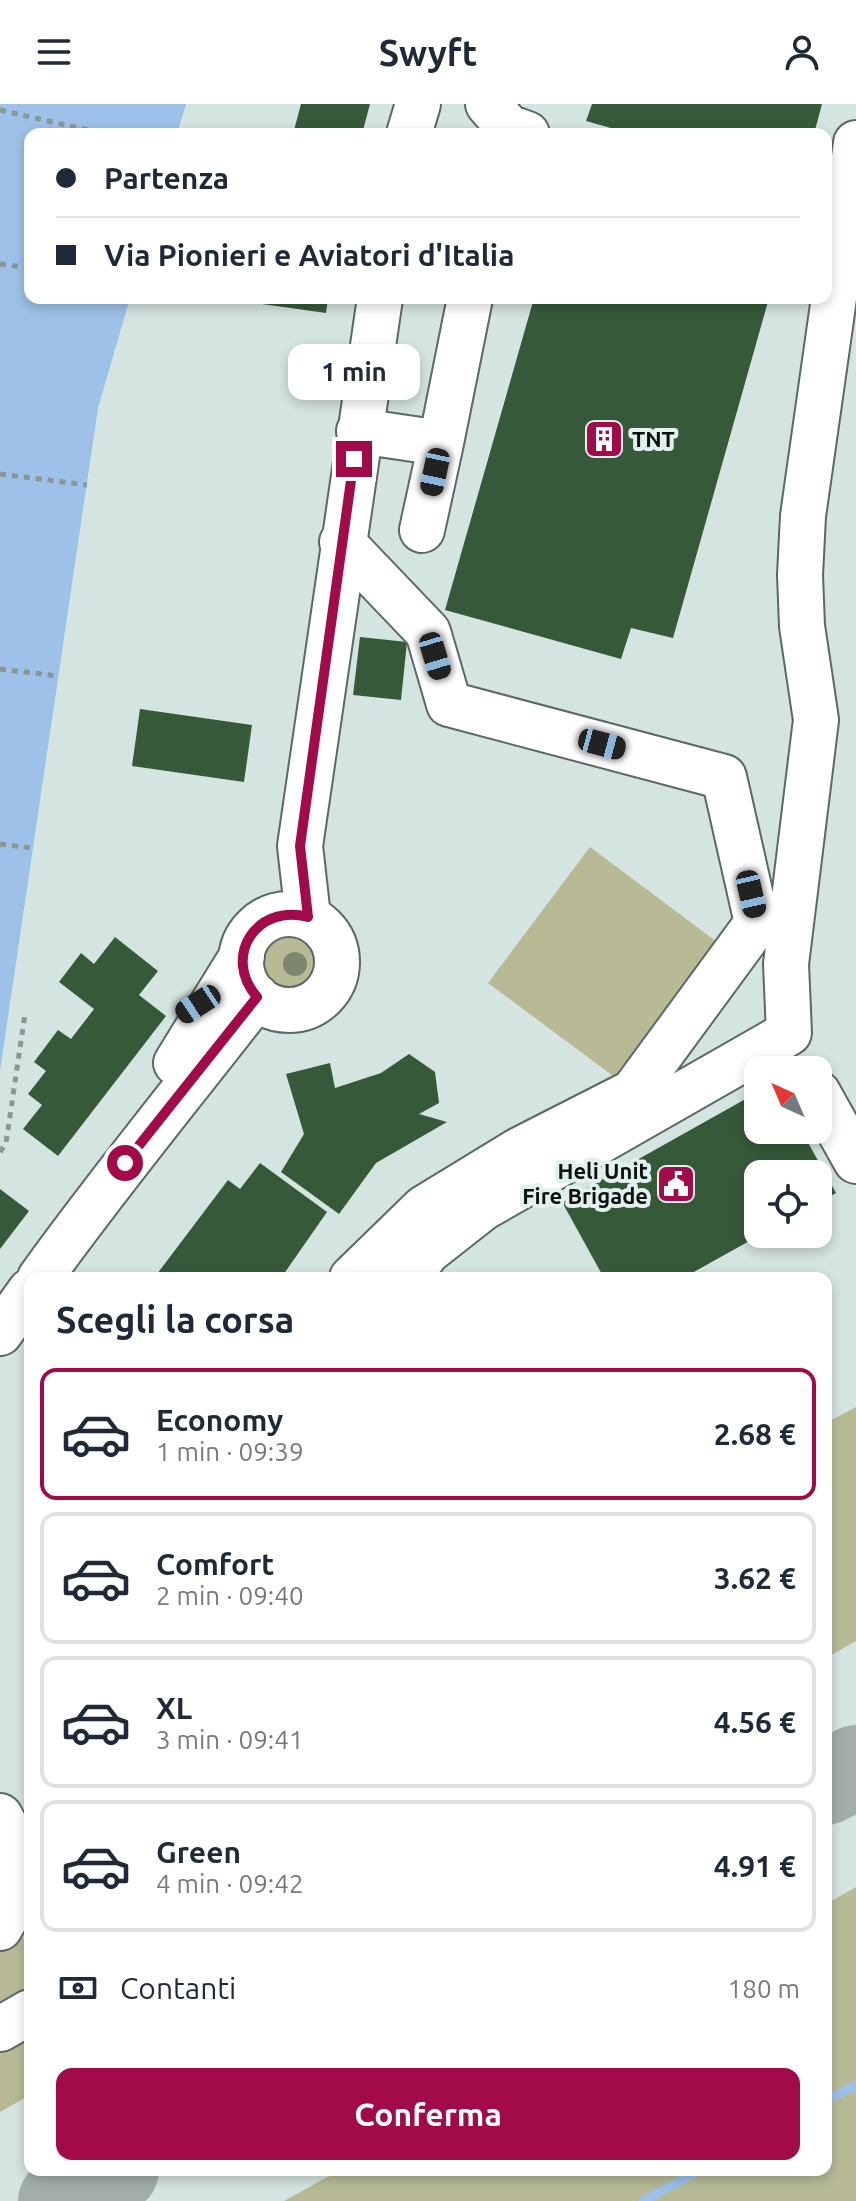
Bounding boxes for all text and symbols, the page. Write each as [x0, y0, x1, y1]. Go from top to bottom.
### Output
icon: menu [32, 30, 76, 74]
icon: person [780, 30, 824, 74]
text: Swyft [379, 32, 477, 73]
text: Partenza [104, 161, 229, 195]
text: Via Pionieri e Aviatori d'Italia [104, 238, 515, 272]
callout: 1 min [288, 343, 420, 399]
text: 1 min [321, 357, 387, 386]
building icon: TNT [583, 418, 625, 460]
place label: TNT [632, 426, 675, 451]
route end [336, 441, 372, 477]
car [418, 446, 452, 498]
car [417, 630, 453, 682]
car [576, 726, 628, 762]
car [734, 868, 768, 920]
car [171, 981, 225, 1027]
north arrow [744, 1056, 832, 1144]
map controls [744, 1056, 832, 1248]
route start [107, 1145, 143, 1181]
place label: Heli Unit Fire Brigade [522, 1158, 648, 1208]
button: locate [744, 1160, 832, 1248]
public building icon: Heli Unit Fire Brigade [655, 1163, 697, 1205]
text: Scegli la corsa [56, 1299, 294, 1340]
icon: car [60, 1398, 132, 1470]
text: Economy [156, 1403, 283, 1437]
text: 2.68 € [714, 1417, 796, 1451]
text: 1 min · 09:39 [156, 1437, 304, 1466]
icon: car [60, 1542, 132, 1614]
text: Comfort [156, 1547, 274, 1581]
text: 3.62 € [714, 1561, 796, 1595]
text: 2 min · 09:40 [156, 1581, 304, 1610]
icon: car [60, 1686, 132, 1758]
text: XL [156, 1691, 192, 1725]
text: 4.56 € [714, 1705, 796, 1739]
text: 3 min · 09:41 [156, 1725, 304, 1754]
icon: car [60, 1830, 132, 1902]
text: Green [156, 1835, 241, 1869]
text: 4.91 € [714, 1849, 796, 1883]
text: 4 min · 09:42 [156, 1869, 304, 1898]
icon: cash [56, 1966, 100, 2010]
text: Contanti [120, 1971, 236, 2005]
text: 180 m [728, 1974, 800, 2003]
button: Conferma [56, 2068, 800, 2160]

